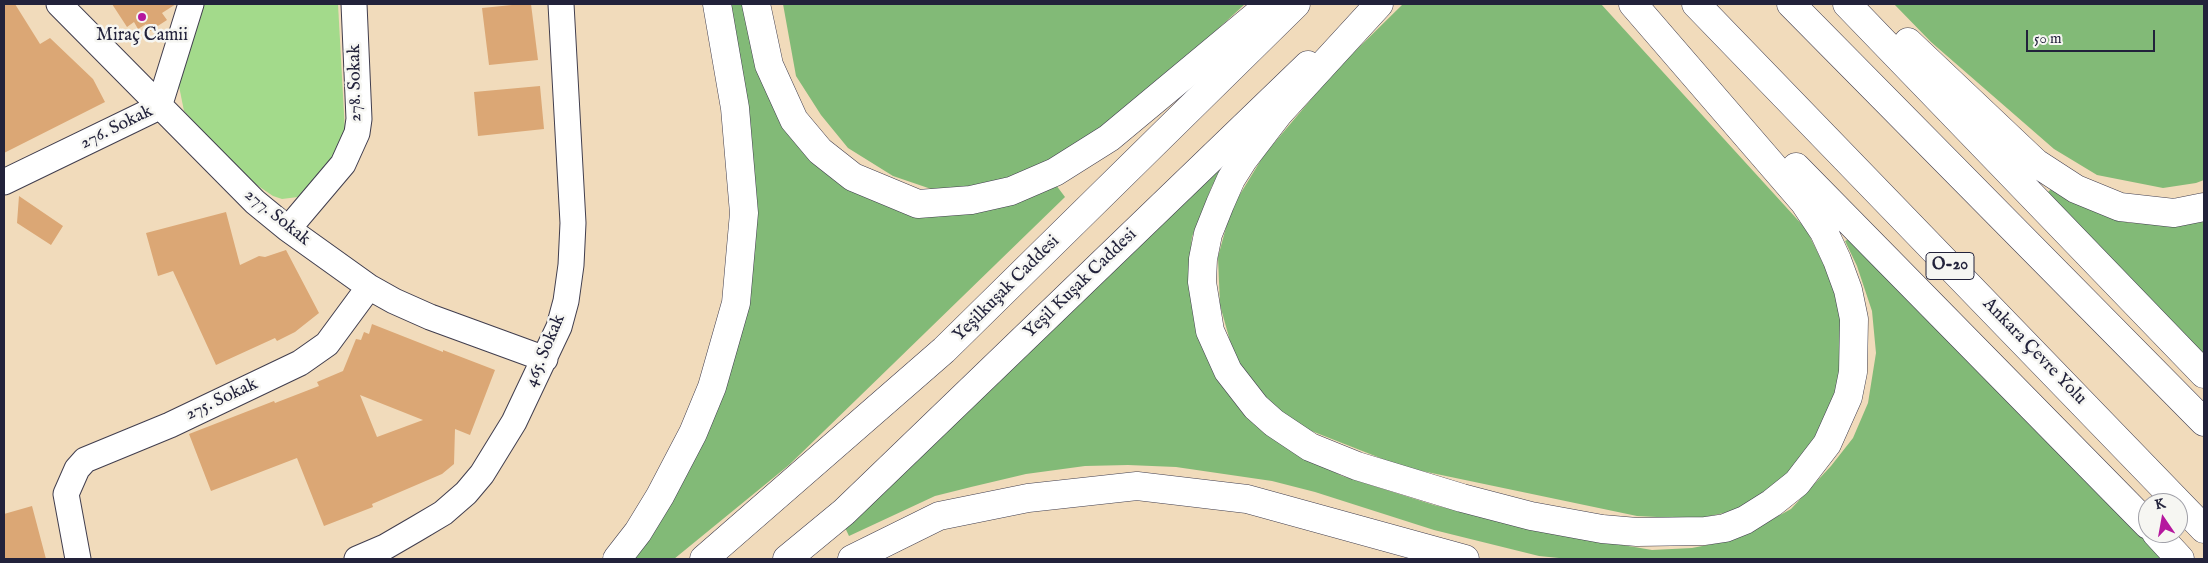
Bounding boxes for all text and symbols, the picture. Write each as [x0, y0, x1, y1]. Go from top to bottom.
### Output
marker: Miraç Camii [136, 11, 148, 23]
scale bar [2028, 20, 2157, 52]
place label: Miraç Camii [96, 25, 188, 47]
text: 50 m [2034, 29, 2062, 48]
street label: 278. Sokak [345, 44, 367, 122]
street label: 276. Sokak [77, 101, 157, 155]
street label: 277. Sokak [240, 185, 314, 251]
street label: Yeşil Kuşak Caddesi [1020, 225, 1142, 343]
street label: Yeşilkuşak Caddesi [949, 231, 1065, 347]
road number: O-20 [1926, 252, 1974, 280]
street label: Ankara Çevre Yolu [1977, 294, 2091, 410]
street label: 465. Sokak [521, 312, 571, 390]
street label: 275. Sokak [183, 374, 261, 426]
north arrow [2138, 493, 2188, 543]
text: K [2153, 494, 2167, 514]

